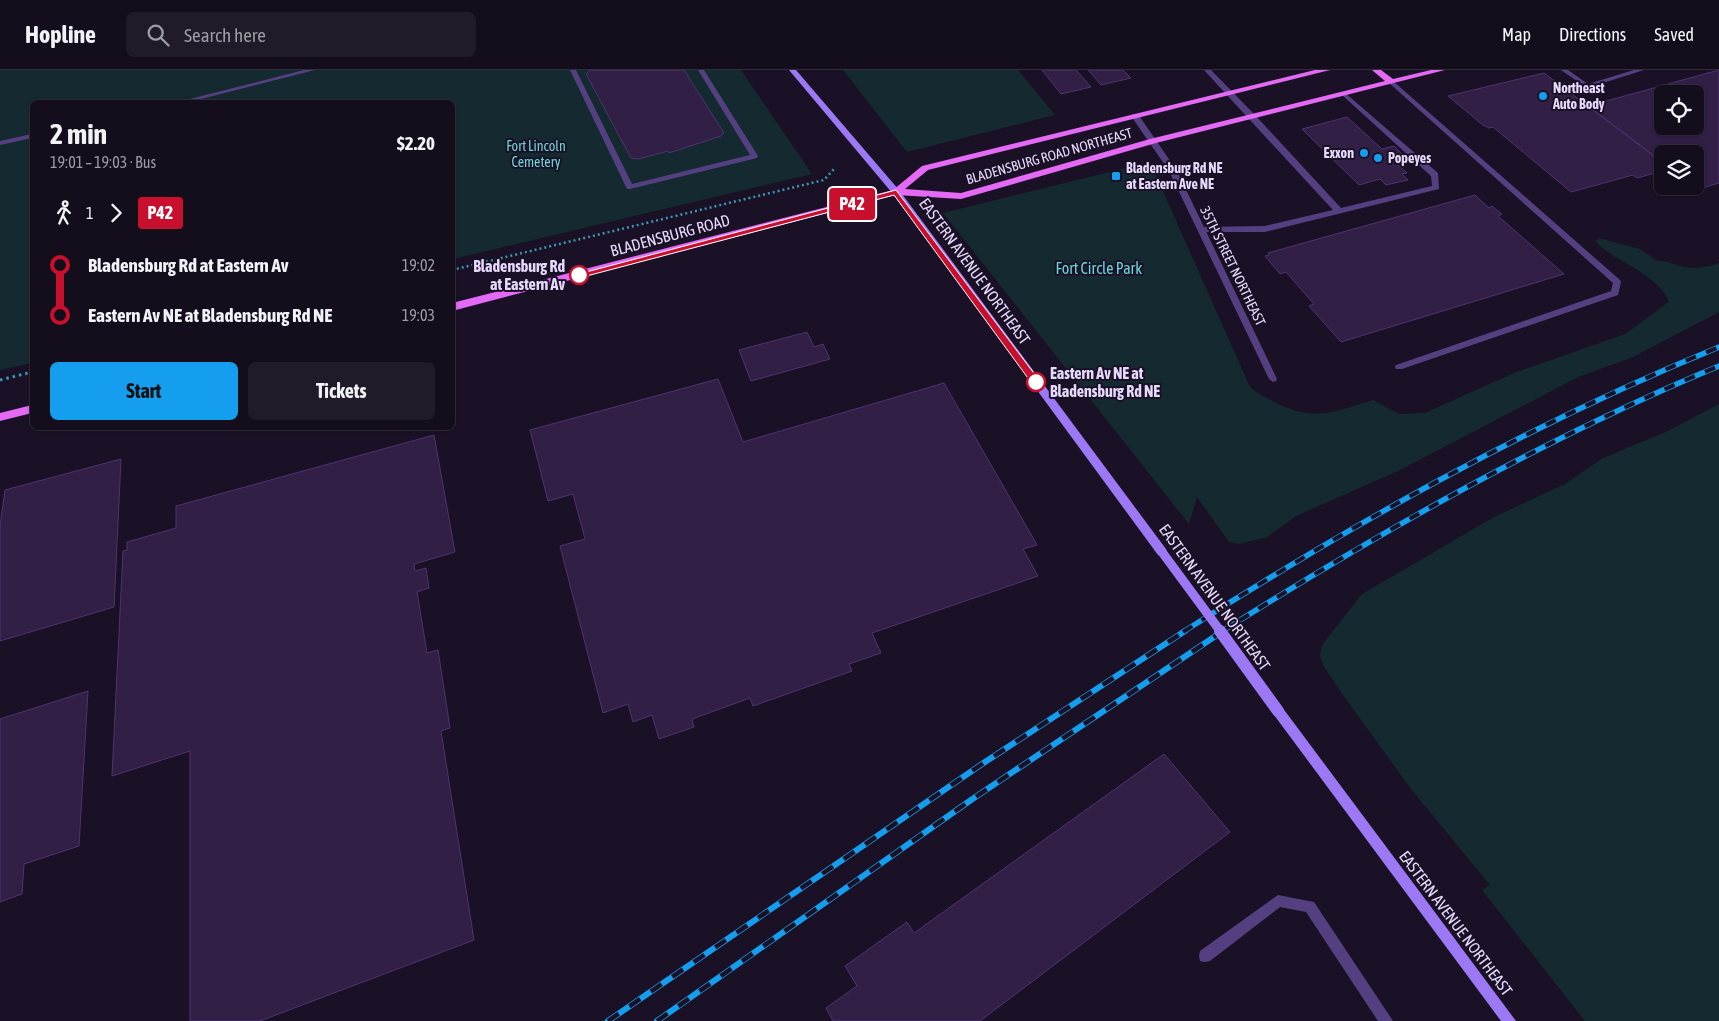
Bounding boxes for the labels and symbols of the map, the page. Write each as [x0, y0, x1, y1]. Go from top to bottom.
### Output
place label: Northeast Auto Body [1552, 80, 1605, 112]
marker: Northeast Auto Body [1537, 90, 1549, 102]
street label: BLADENSBURG ROAD NORTHEAST [964, 125, 1134, 187]
park label: Fort Lincoln Cemetery [506, 138, 566, 170]
place label: Exxon [1323, 145, 1354, 161]
marker: Exxon [1358, 147, 1370, 159]
place label: Popeyes [1388, 150, 1431, 166]
marker: Popeyes [1372, 152, 1384, 164]
place label: Bladensburg Rd NE at Eastern Ave NE [1126, 160, 1222, 192]
marker: Bladensburg Rd NE at Eastern Ave NE [1110, 170, 1122, 182]
line badge: P42 [823, 188, 881, 220]
street label: EASTERN AVENUE NORTHEAST [916, 194, 1034, 348]
street label: 35TH STREET NORTHEAST [1197, 204, 1269, 328]
street label: BLADENSBURG ROAD [608, 210, 732, 260]
place label: Bladensburg Rd at Eastern Av [473, 257, 565, 293]
park label: Fort Circle Park [1056, 259, 1142, 277]
marker: Bladensburg Rd at Eastern Av [569, 265, 589, 285]
place label: Eastern Av NE at Bladensburg Rd NE [1050, 364, 1160, 400]
marker: Eastern Av NE at Bladensburg Rd NE [1026, 372, 1046, 392]
street label: EASTERN AVENUE NORTHEAST [1156, 520, 1274, 674]
street label: EASTERN AVENUE NORTHEAST [1396, 847, 1516, 999]

